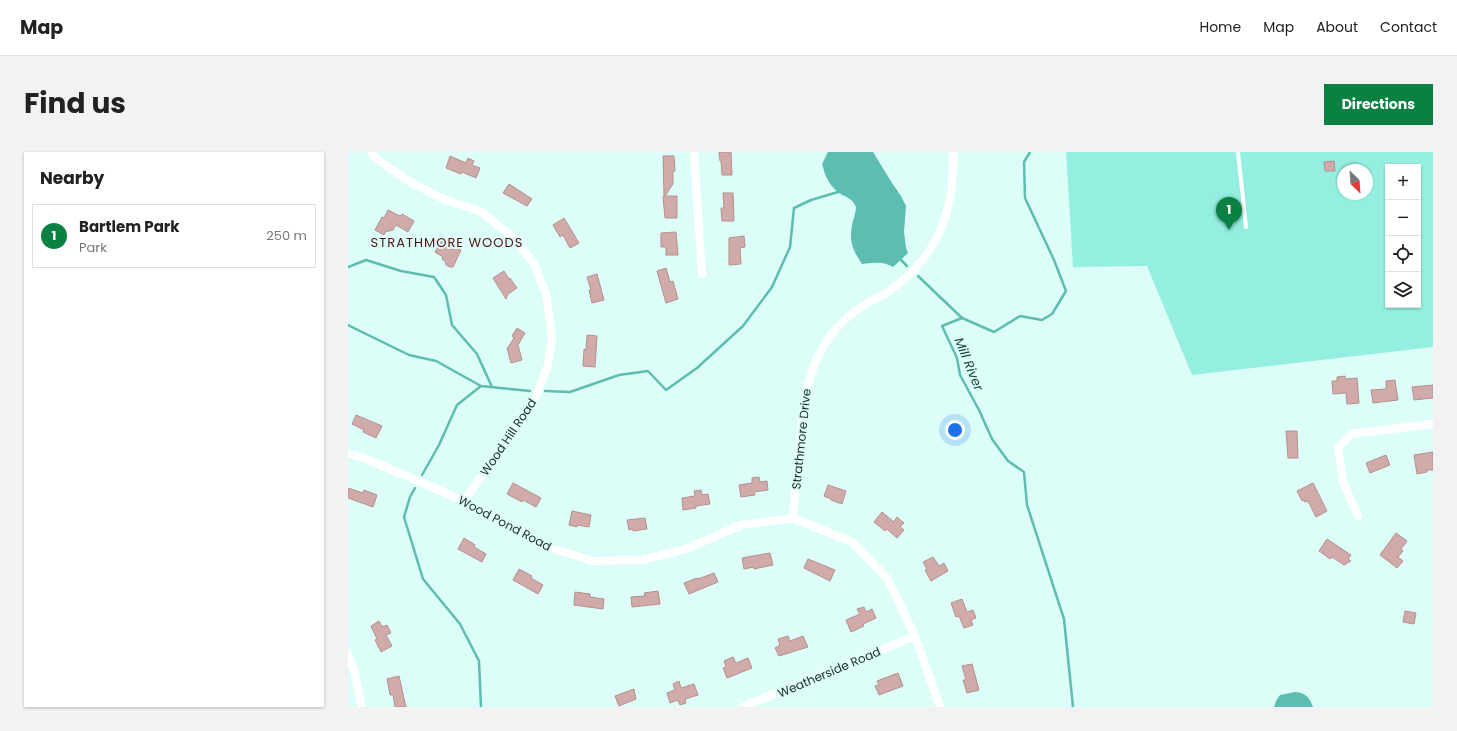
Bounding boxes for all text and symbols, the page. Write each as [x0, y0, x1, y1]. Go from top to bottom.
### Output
text: Map [20, 14, 63, 41]
text: Home [1199, 17, 1241, 37]
text: Map [1263, 17, 1294, 37]
text: About [1316, 17, 1358, 37]
text: Contact [1380, 17, 1437, 37]
text: Find us [24, 84, 126, 123]
button: Directions [1324, 84, 1433, 125]
north arrow [1337, 164, 1373, 200]
map controls [1385, 164, 1421, 308]
button: + [1385, 164, 1421, 200]
text: Nearby [40, 166, 104, 190]
pin: 1 [1216, 197, 1242, 230]
button: − [1385, 200, 1421, 236]
text: Bartlem Park [79, 216, 180, 237]
text: 1 [52, 226, 56, 245]
text: 250 m [266, 226, 307, 245]
district label: STRATHMORE WOODS [371, 233, 523, 252]
button: locate [1385, 236, 1421, 272]
text: Park [79, 238, 107, 257]
button: layers [1385, 272, 1421, 308]
water label: Mill River [950, 334, 989, 395]
street label: Strathmore Drive [787, 388, 815, 490]
street label: Wood Hill Road [476, 395, 540, 479]
your location [945, 420, 965, 440]
street label: Wood Pond Road [455, 491, 555, 555]
street label: Weatherside Road [775, 643, 883, 701]

